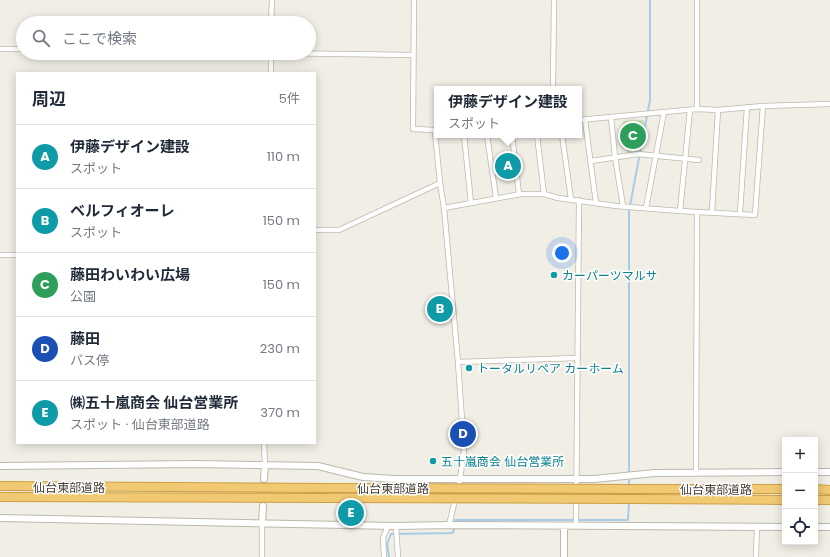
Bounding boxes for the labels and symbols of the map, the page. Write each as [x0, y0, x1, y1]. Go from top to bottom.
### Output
pin: C [620, 121, 646, 151]
pin: A [495, 151, 521, 181]
your location [552, 243, 572, 263]
place label: カーパーツマルサ [562, 267, 658, 284]
marker: カーパーツマルサ [549, 270, 559, 280]
pin: B [427, 294, 453, 324]
place label: トータルリペア カーホーム [477, 360, 624, 377]
marker: トータルリペア カーホーム [464, 363, 474, 373]
pin: D [450, 419, 476, 449]
place label: 五十嵐商会 仙台営業所 [441, 453, 564, 470]
marker: 五十嵐商会 仙台営業所 [428, 456, 438, 466]
street label: 仙台東部道路 [33, 479, 105, 496]
street label: 仙台東部道路 [357, 480, 429, 497]
street label: 仙台東部道路 [680, 481, 752, 498]
pin: E [338, 498, 364, 528]

